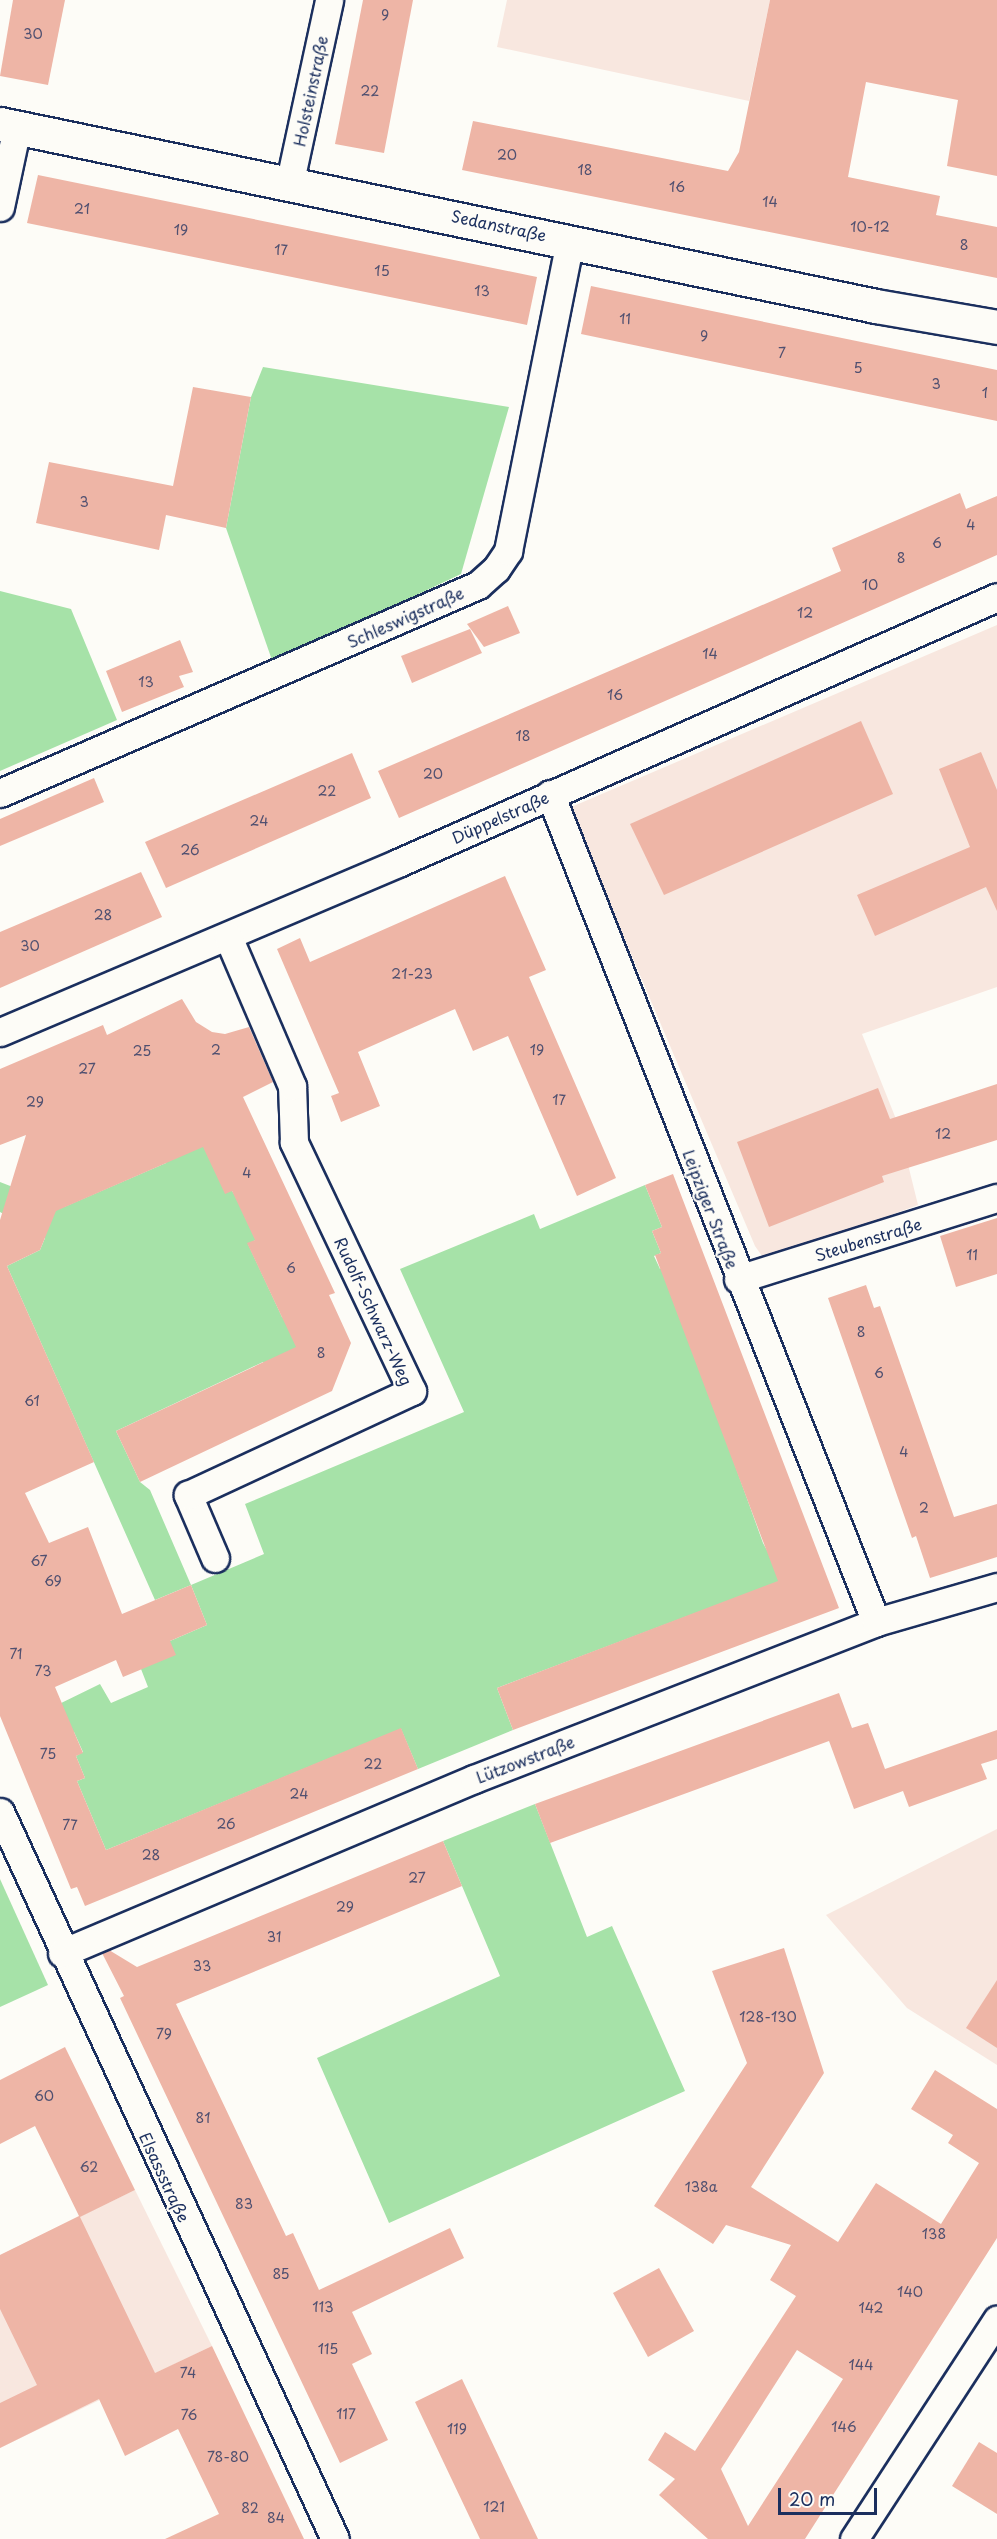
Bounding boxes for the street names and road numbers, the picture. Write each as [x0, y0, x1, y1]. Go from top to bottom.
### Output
street label: Holsteinstraße [289, 34, 331, 148]
street label: Sedanstraße [450, 206, 548, 244]
street label: Schleswigstraße [344, 583, 466, 651]
street label: Düppelstraße [449, 787, 551, 847]
street label: Leipziger Straße [680, 1147, 742, 1271]
street label: Steubenstraße [812, 1214, 924, 1264]
street label: Rudolf-Schwarz-Weg [331, 1234, 417, 1388]
street label: Lützowstraße [473, 1731, 577, 1787]
street label: Elsassstraße [136, 2129, 194, 2225]

